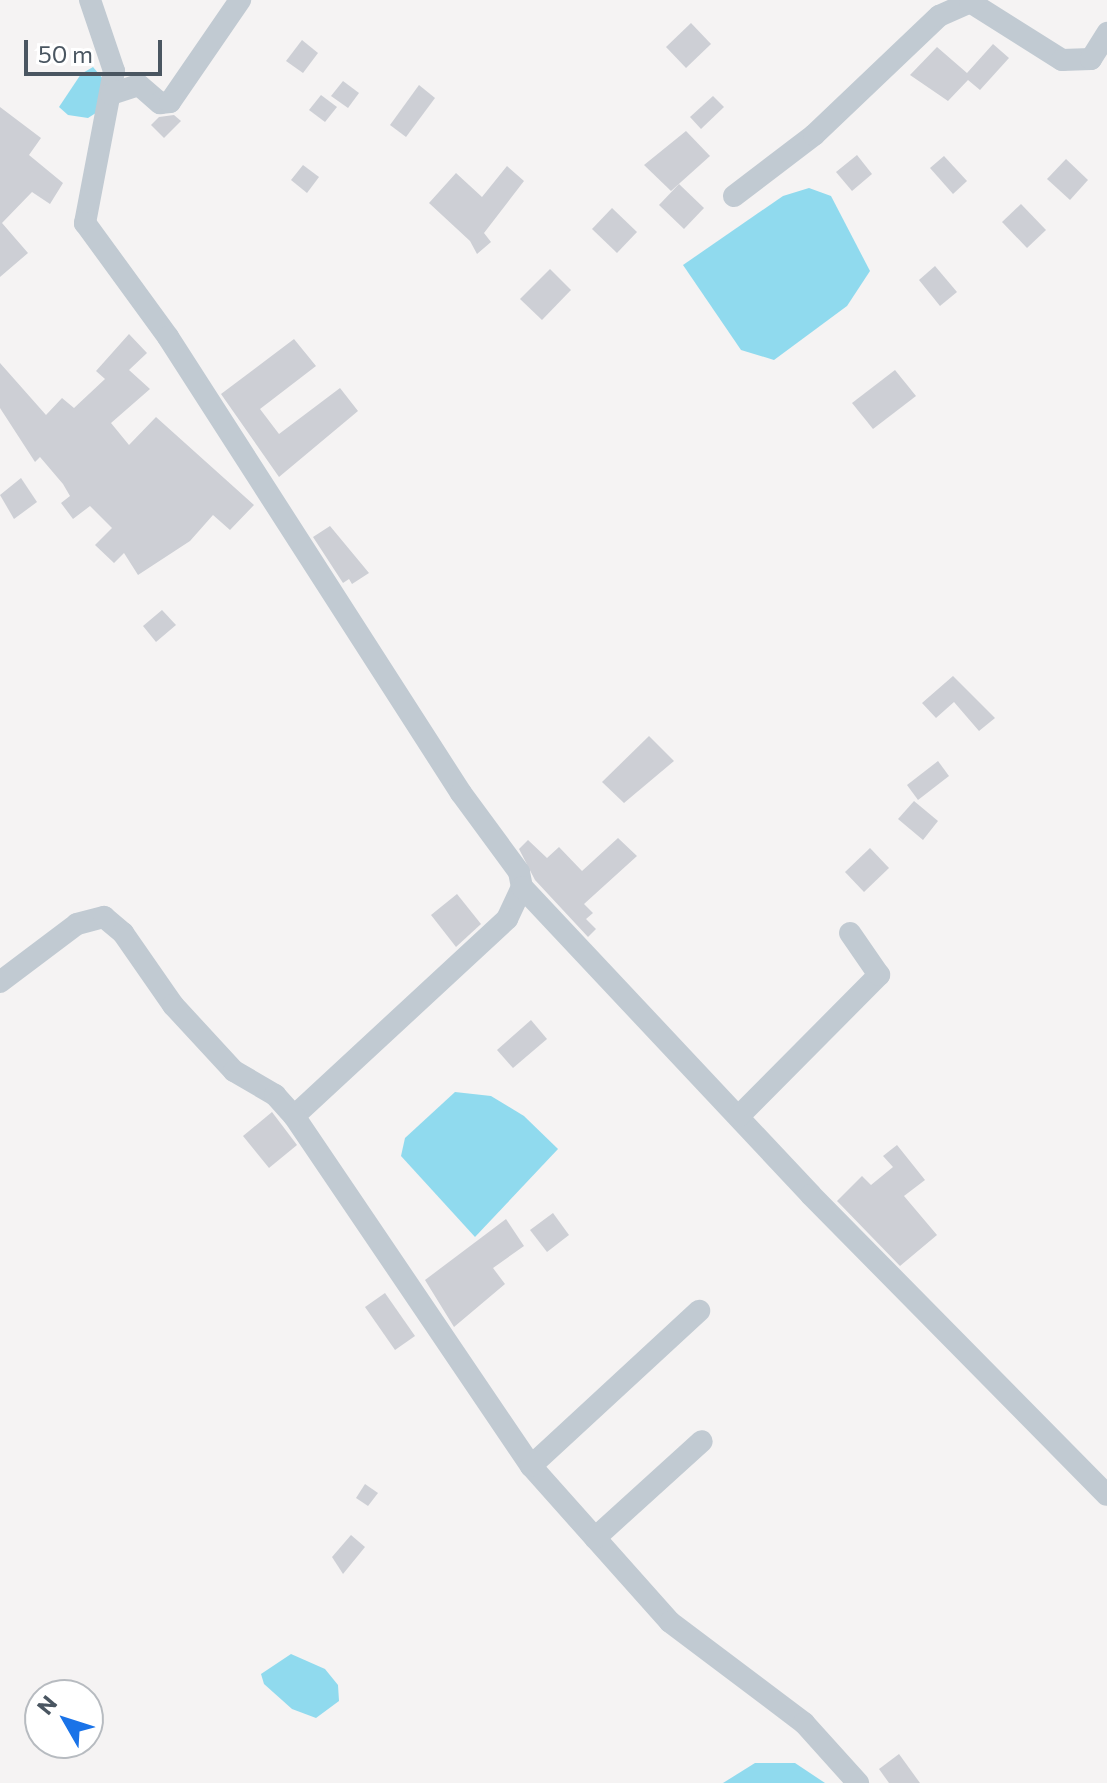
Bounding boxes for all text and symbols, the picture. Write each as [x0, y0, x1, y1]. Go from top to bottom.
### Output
scale bar [28, 24, 166, 74]
text: 50 m [38, 39, 93, 68]
north arrow [24, 1679, 104, 1759]
text: N [31, 1690, 62, 1720]

